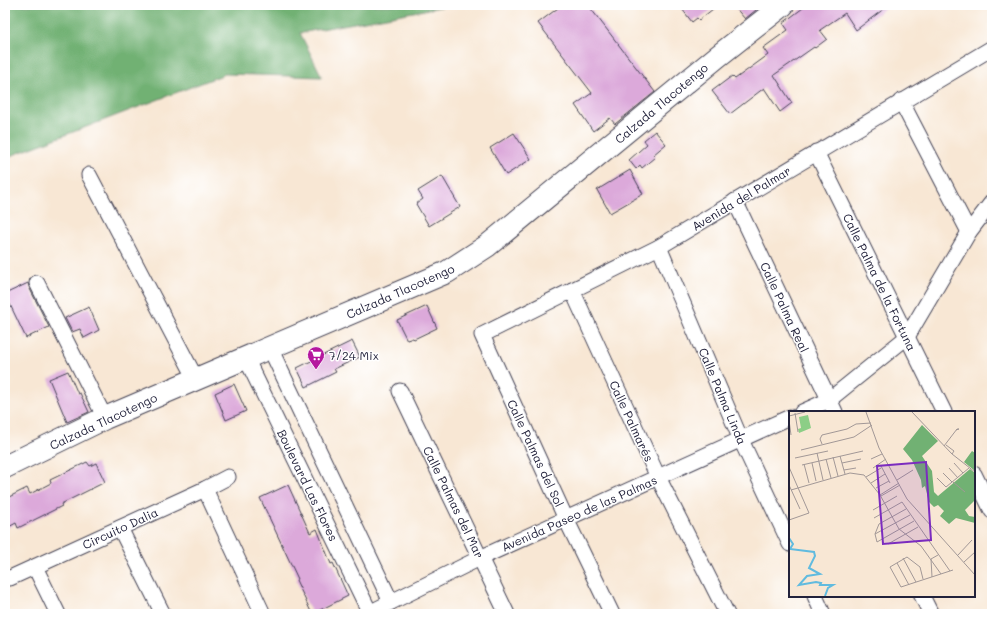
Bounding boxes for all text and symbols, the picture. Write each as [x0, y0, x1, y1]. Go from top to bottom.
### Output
street label: Calzada Tlacotengo [611, 59, 711, 147]
street label: Avenida del Palmar [688, 162, 794, 234]
street label: Calle Palma de la Fortuna [840, 211, 920, 353]
street label: Calle Palma Real [757, 259, 813, 355]
street label: Calzada Tlacotengo [343, 260, 457, 322]
supermarket icon: 7/24 Mix [306, 345, 326, 370]
street label: Calle Palma Linda [695, 345, 751, 447]
place label: 7/24 Mix [329, 347, 379, 363]
street label: Calle Palmarés [606, 378, 658, 464]
street label: Calzada Tlacotengo [47, 389, 159, 453]
street label: Calle Palmas del Sol [504, 397, 568, 509]
inset map [789, 411, 975, 597]
street label: Boulevard Las Flores [274, 426, 342, 544]
street label: Calle Palmas del Mar [420, 443, 488, 561]
street label: Avenida Paseo de las Palmas [499, 471, 660, 555]
street label: Circuito Dalia [80, 503, 160, 553]

